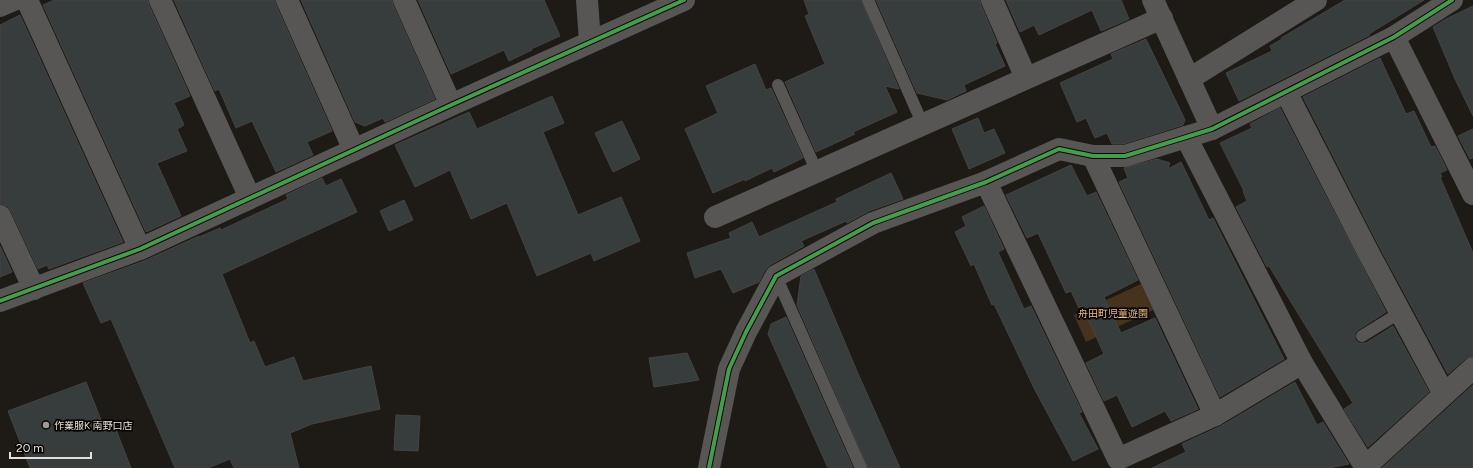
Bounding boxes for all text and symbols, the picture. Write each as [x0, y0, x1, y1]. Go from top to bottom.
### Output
park label: 舟田町児童遊園 [1078, 307, 1148, 320]
place label: 作業服K 南野口店 [54, 419, 133, 432]
marker: 作業服K 南野口店 [41, 420, 51, 430]
scale bar [10, 434, 91, 460]
text: 20 m [16, 441, 44, 455]

